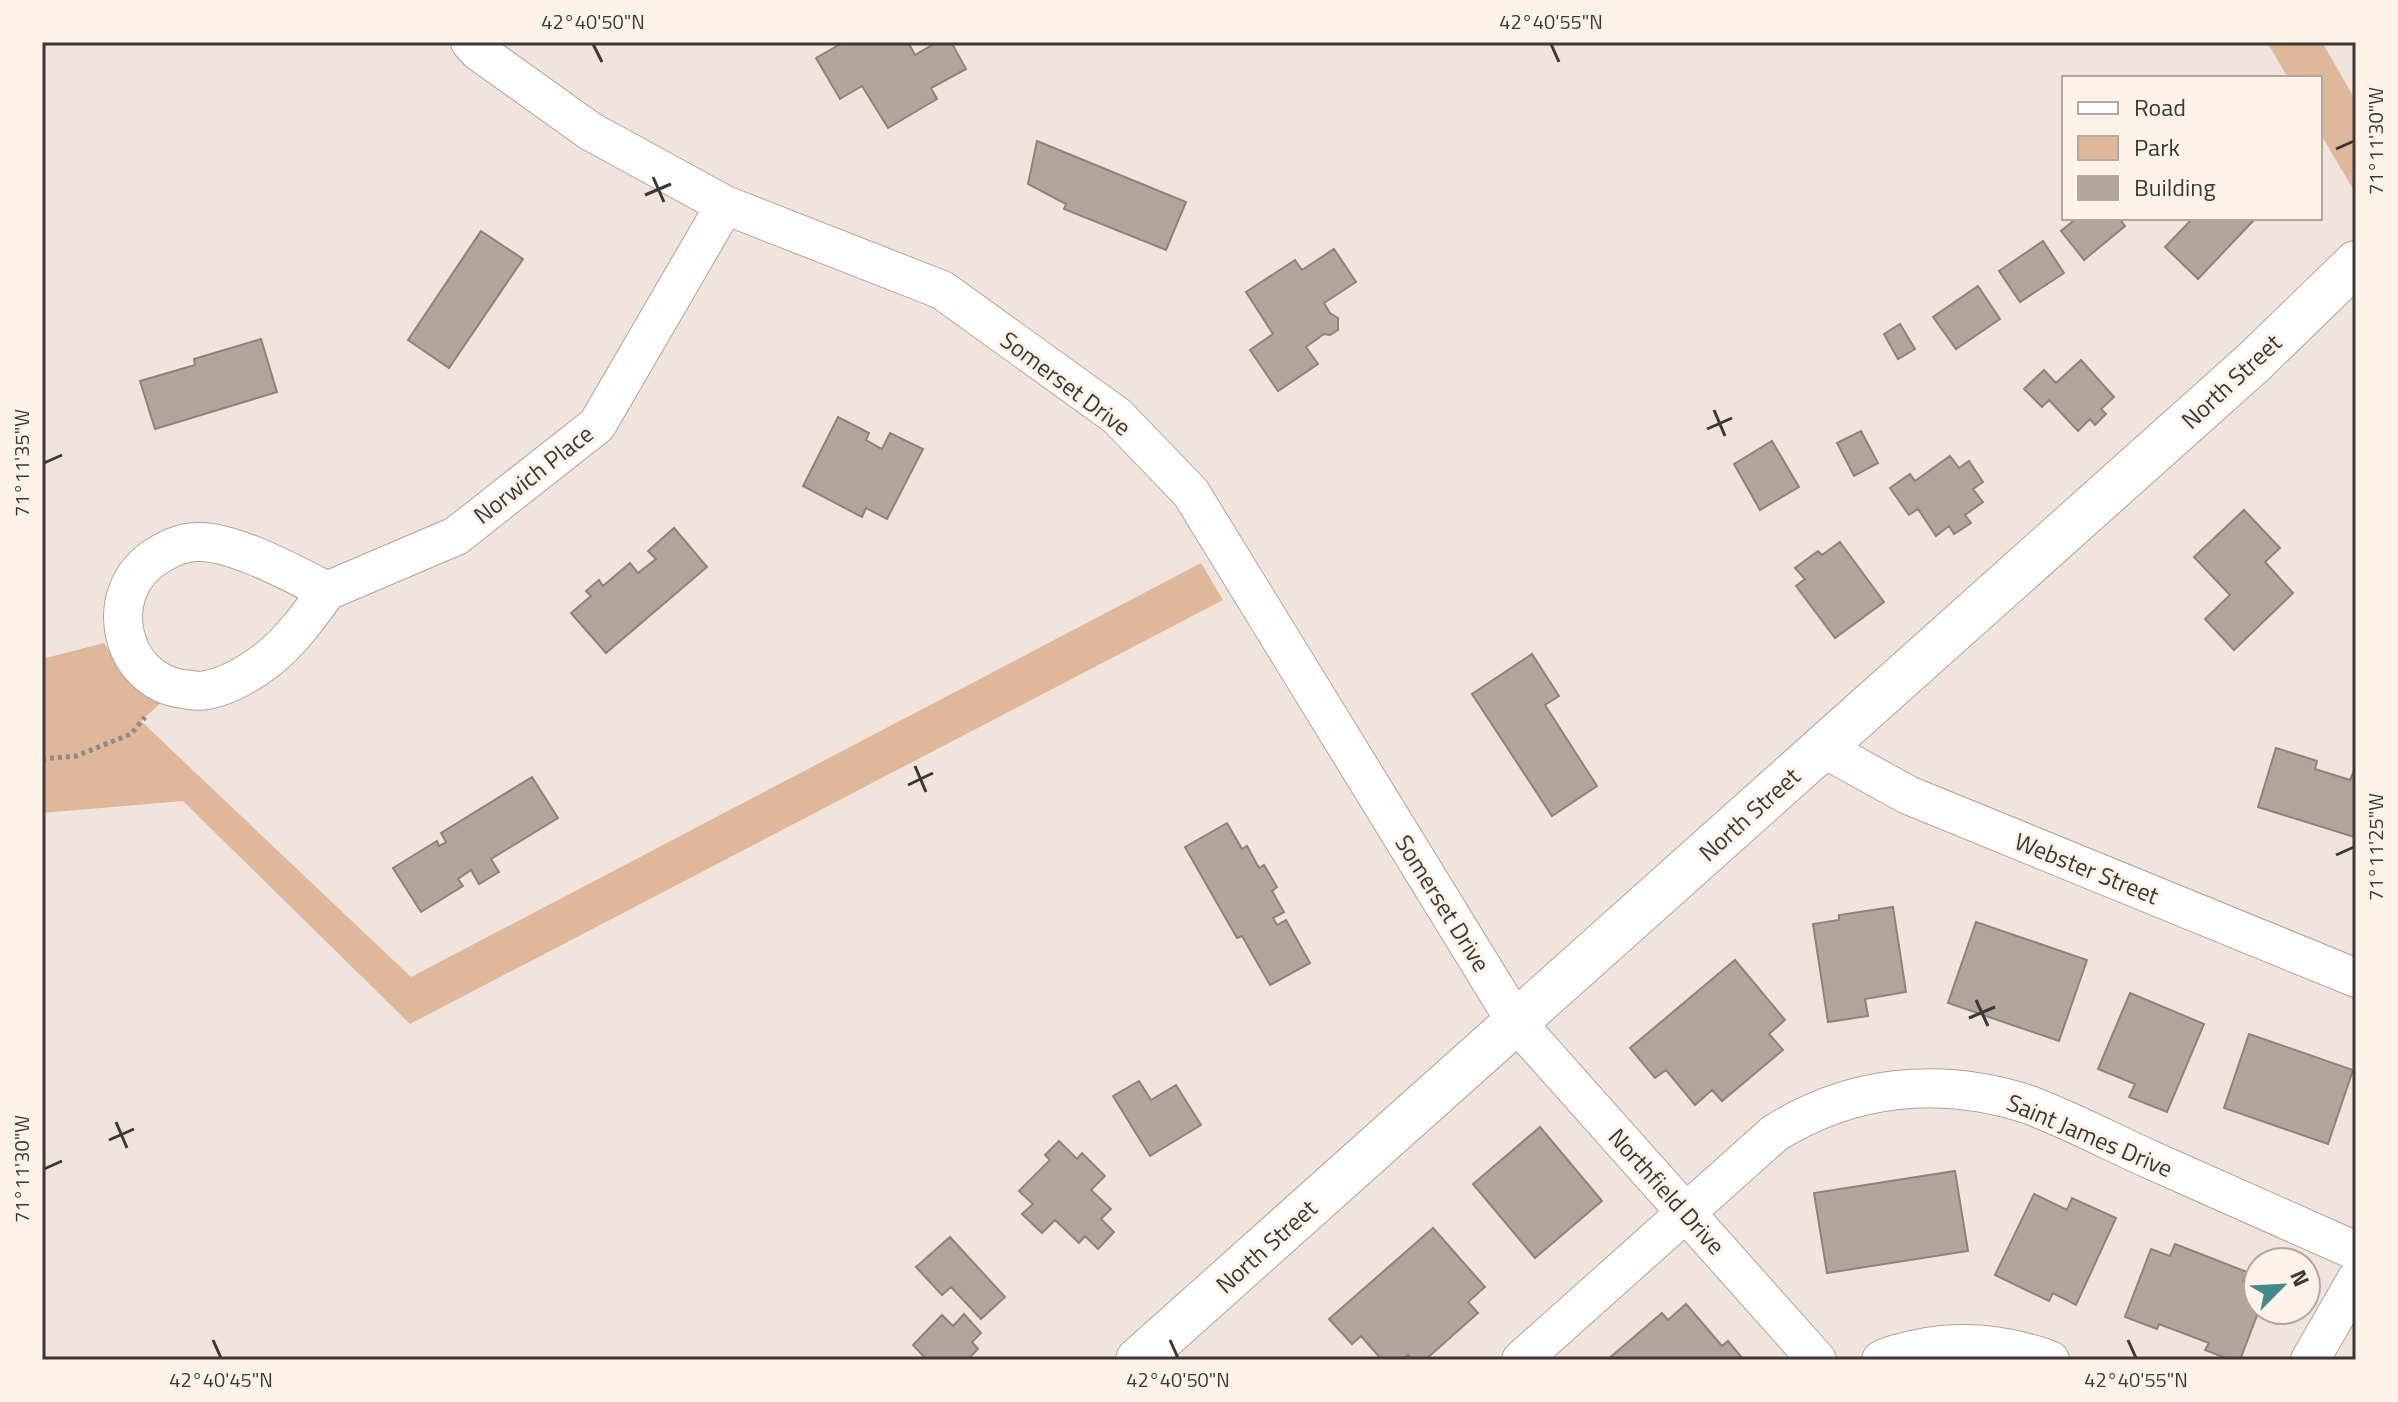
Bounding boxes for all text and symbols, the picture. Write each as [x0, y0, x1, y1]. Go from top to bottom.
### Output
text: 42°40'50"N [541, 6, 645, 37]
text: 42°40'55"N [1499, 6, 1603, 37]
legend [2062, 76, 2322, 220]
text: 71°11'30"W [2360, 87, 2391, 195]
text: Road [2134, 89, 2186, 125]
text: Park [2134, 129, 2180, 165]
text: Building [2134, 169, 2216, 205]
street label: Somerset Drive [993, 322, 1139, 444]
street label: North Street [2173, 325, 2290, 437]
text: 71°11'35"W [6, 409, 37, 517]
street label: Norwich Place [465, 416, 601, 532]
street label: North Street [1690, 758, 1808, 869]
text: 71°11'25"W [2360, 793, 2391, 901]
street label: Webster Street [2009, 823, 2165, 914]
street label: Somerset Drive [1387, 827, 1499, 979]
street label: Saint James Drive [2002, 1084, 2178, 1186]
text: 71°11'30"W [6, 1115, 37, 1223]
street label: Northfield Drive [1600, 1120, 1734, 1262]
street label: North Street [1207, 1190, 1325, 1301]
north arrow [2242, 1246, 2322, 1326]
text: N [2282, 1264, 2319, 1292]
text: 42°40'45"N [169, 1364, 273, 1395]
text: 42°40'50"N [1126, 1364, 1230, 1395]
text: 42°40'55"N [2084, 1364, 2188, 1395]

